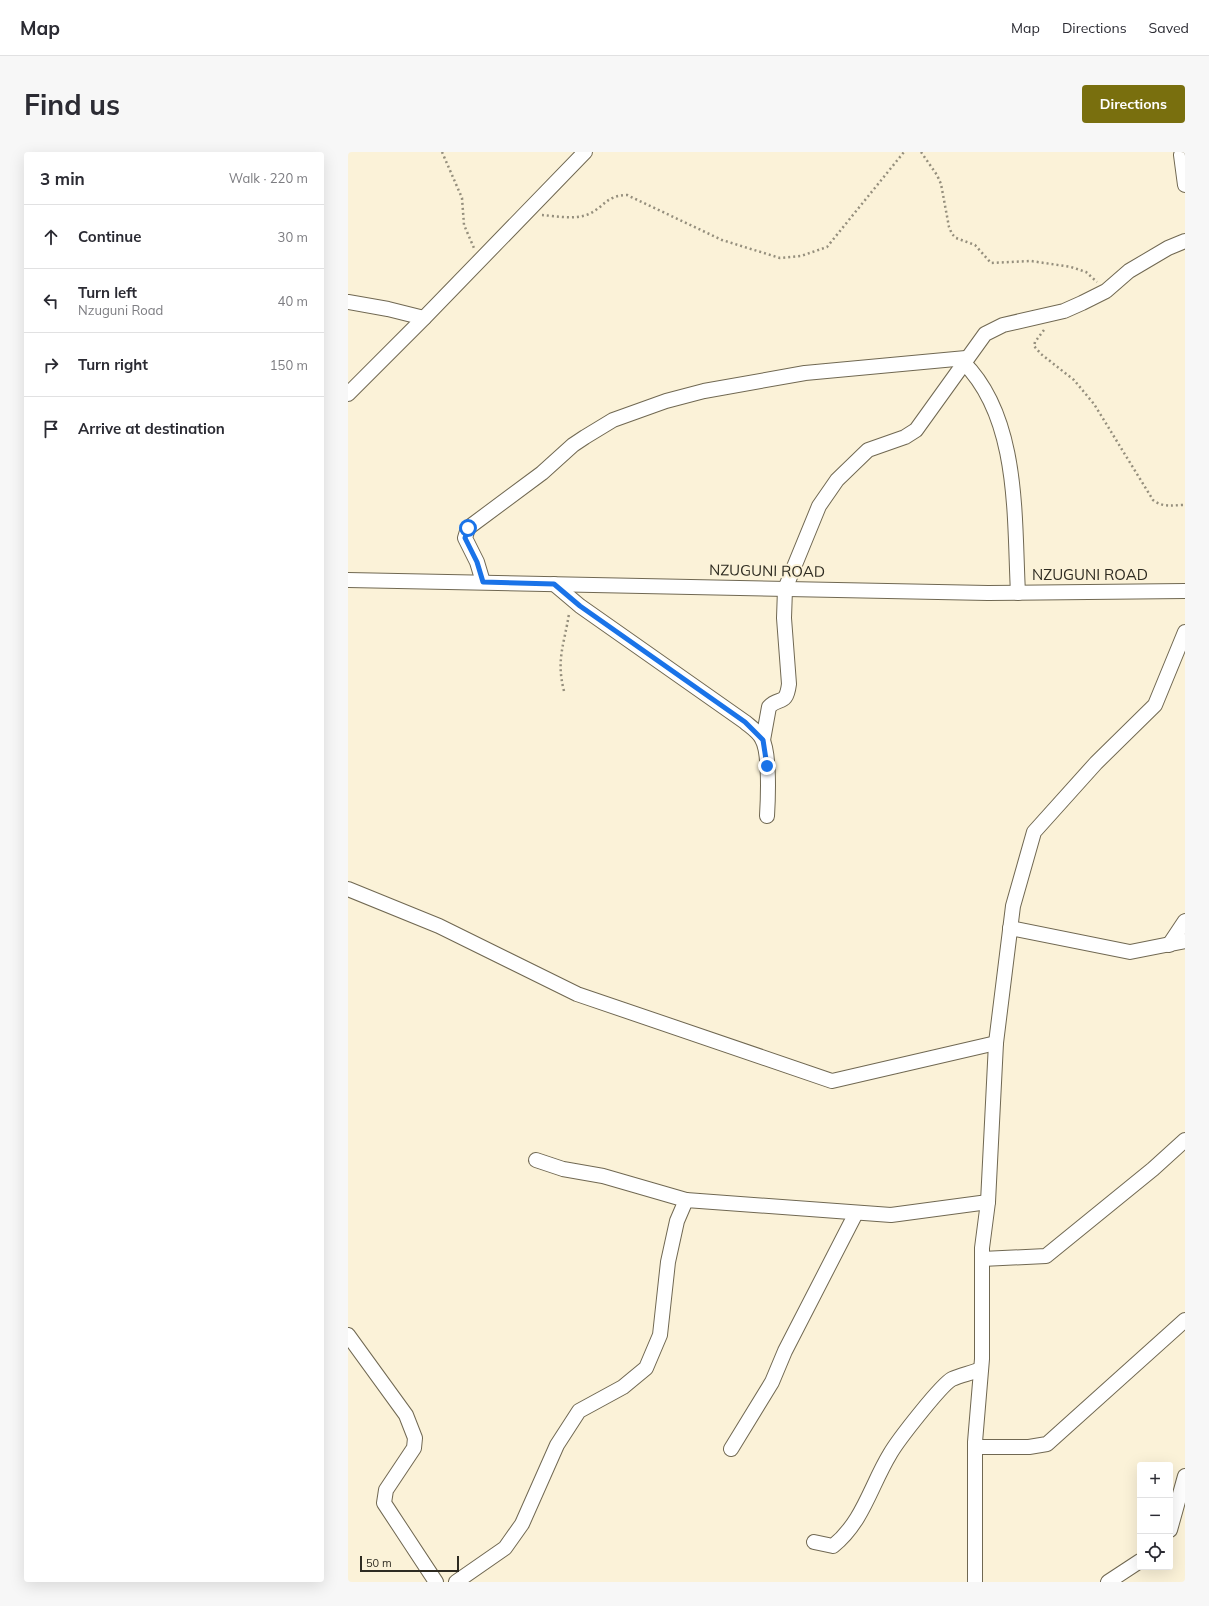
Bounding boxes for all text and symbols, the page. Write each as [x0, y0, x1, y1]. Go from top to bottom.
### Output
text: Map [20, 16, 60, 40]
text: Map [1011, 19, 1040, 37]
text: Directions [1062, 19, 1127, 37]
text: Saved [1149, 19, 1189, 37]
button: Directions [1082, 85, 1185, 123]
text: Find us [24, 87, 120, 122]
text: 3 min [40, 168, 85, 189]
text: Walk · 220 m [229, 170, 308, 186]
icon: ahead [40, 226, 62, 248]
text: Continue [78, 227, 141, 246]
text: 30 m [278, 229, 308, 245]
text: Turn left [78, 283, 137, 302]
icon: left [40, 290, 62, 312]
text: 40 m [278, 293, 308, 309]
text: Nzuguni Road [78, 302, 163, 318]
icon: right [40, 354, 62, 376]
text: Turn right [78, 355, 148, 374]
text: 150 m [270, 357, 308, 373]
icon: arrive [40, 418, 62, 440]
text: Arrive at destination [78, 419, 225, 438]
route start [459, 519, 477, 537]
street label: NZUGUNI ROAD [709, 560, 825, 581]
street label: NZUGUNI ROAD [1032, 565, 1148, 584]
route end [758, 757, 776, 775]
map controls [1137, 1462, 1173, 1570]
button: + [1137, 1462, 1173, 1498]
button: − [1137, 1498, 1173, 1534]
button: locate [1137, 1534, 1173, 1570]
scale bar [360, 1554, 459, 1573]
text: 50 m [366, 1556, 392, 1570]

